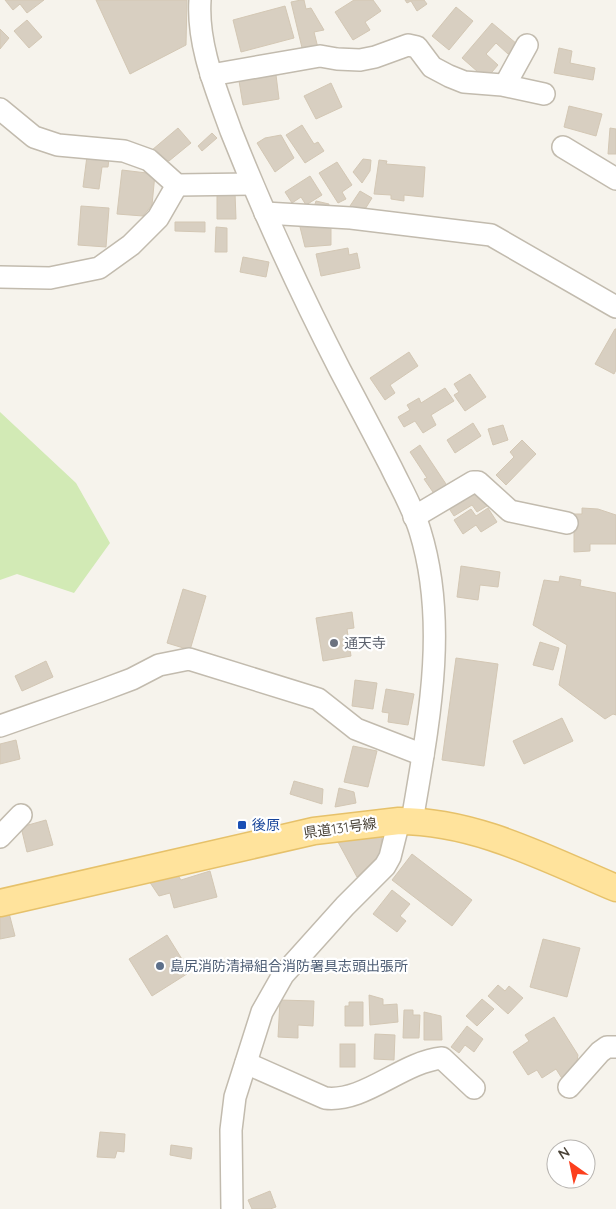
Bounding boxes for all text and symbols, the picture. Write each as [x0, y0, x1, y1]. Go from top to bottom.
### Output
place label: 通天寺 [344, 634, 386, 652]
marker: 通天寺 [328, 637, 340, 649]
street label: 県道131号線 [302, 814, 378, 842]
place label: 後原 [252, 816, 280, 834]
marker: 後原 [236, 819, 248, 831]
place label: 島尻消防清掃組合消防署具志頭出張所 [170, 957, 408, 975]
marker: 島尻消防清掃組合消防署具志頭出張所 [154, 960, 166, 972]
north arrow [546, 1139, 596, 1189]
text: N [555, 1143, 573, 1163]

